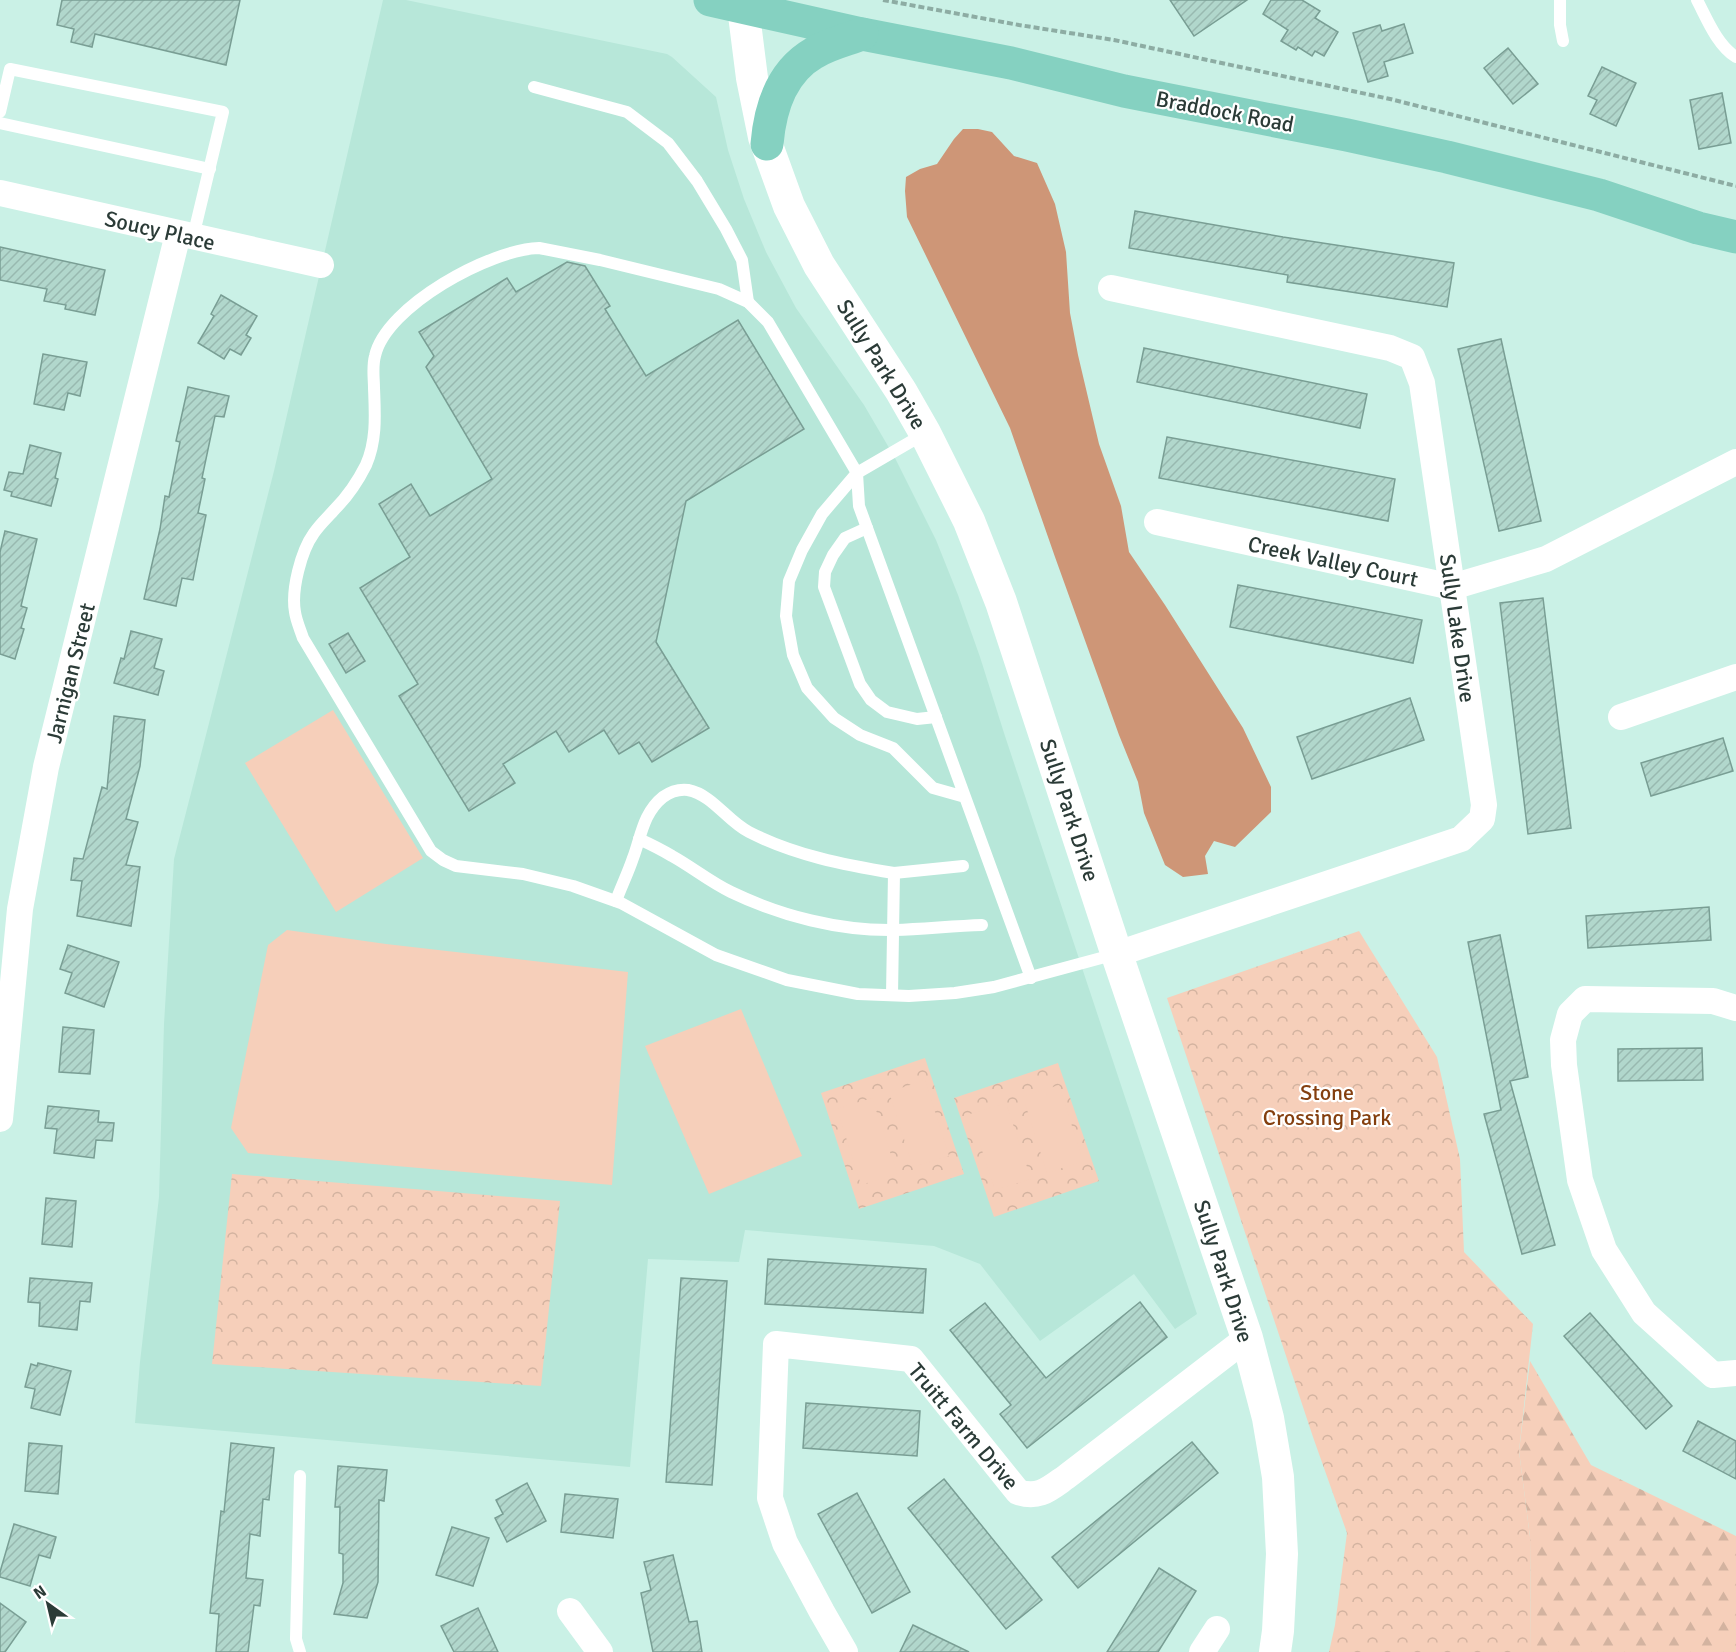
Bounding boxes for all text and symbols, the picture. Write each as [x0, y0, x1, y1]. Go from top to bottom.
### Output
street label: Braddock Road [1154, 85, 1296, 138]
street label: Soucy Place [102, 205, 218, 256]
street label: Sully Park Drive [831, 294, 932, 434]
street label: Creek Valley Court [1245, 530, 1421, 593]
street label: Sully Lake Drive [1434, 552, 1481, 704]
street label: Jarnigan Street [40, 600, 101, 746]
street label: Sully Park Drive [1034, 736, 1105, 885]
park label: Stone Crossing Park [1263, 1079, 1391, 1131]
street label: Sully Park Drive [1188, 1197, 1259, 1346]
street label: Truitt Farm Drive [903, 1357, 1025, 1495]
north arrow [18, 1574, 78, 1634]
text: N [30, 1581, 50, 1604]

